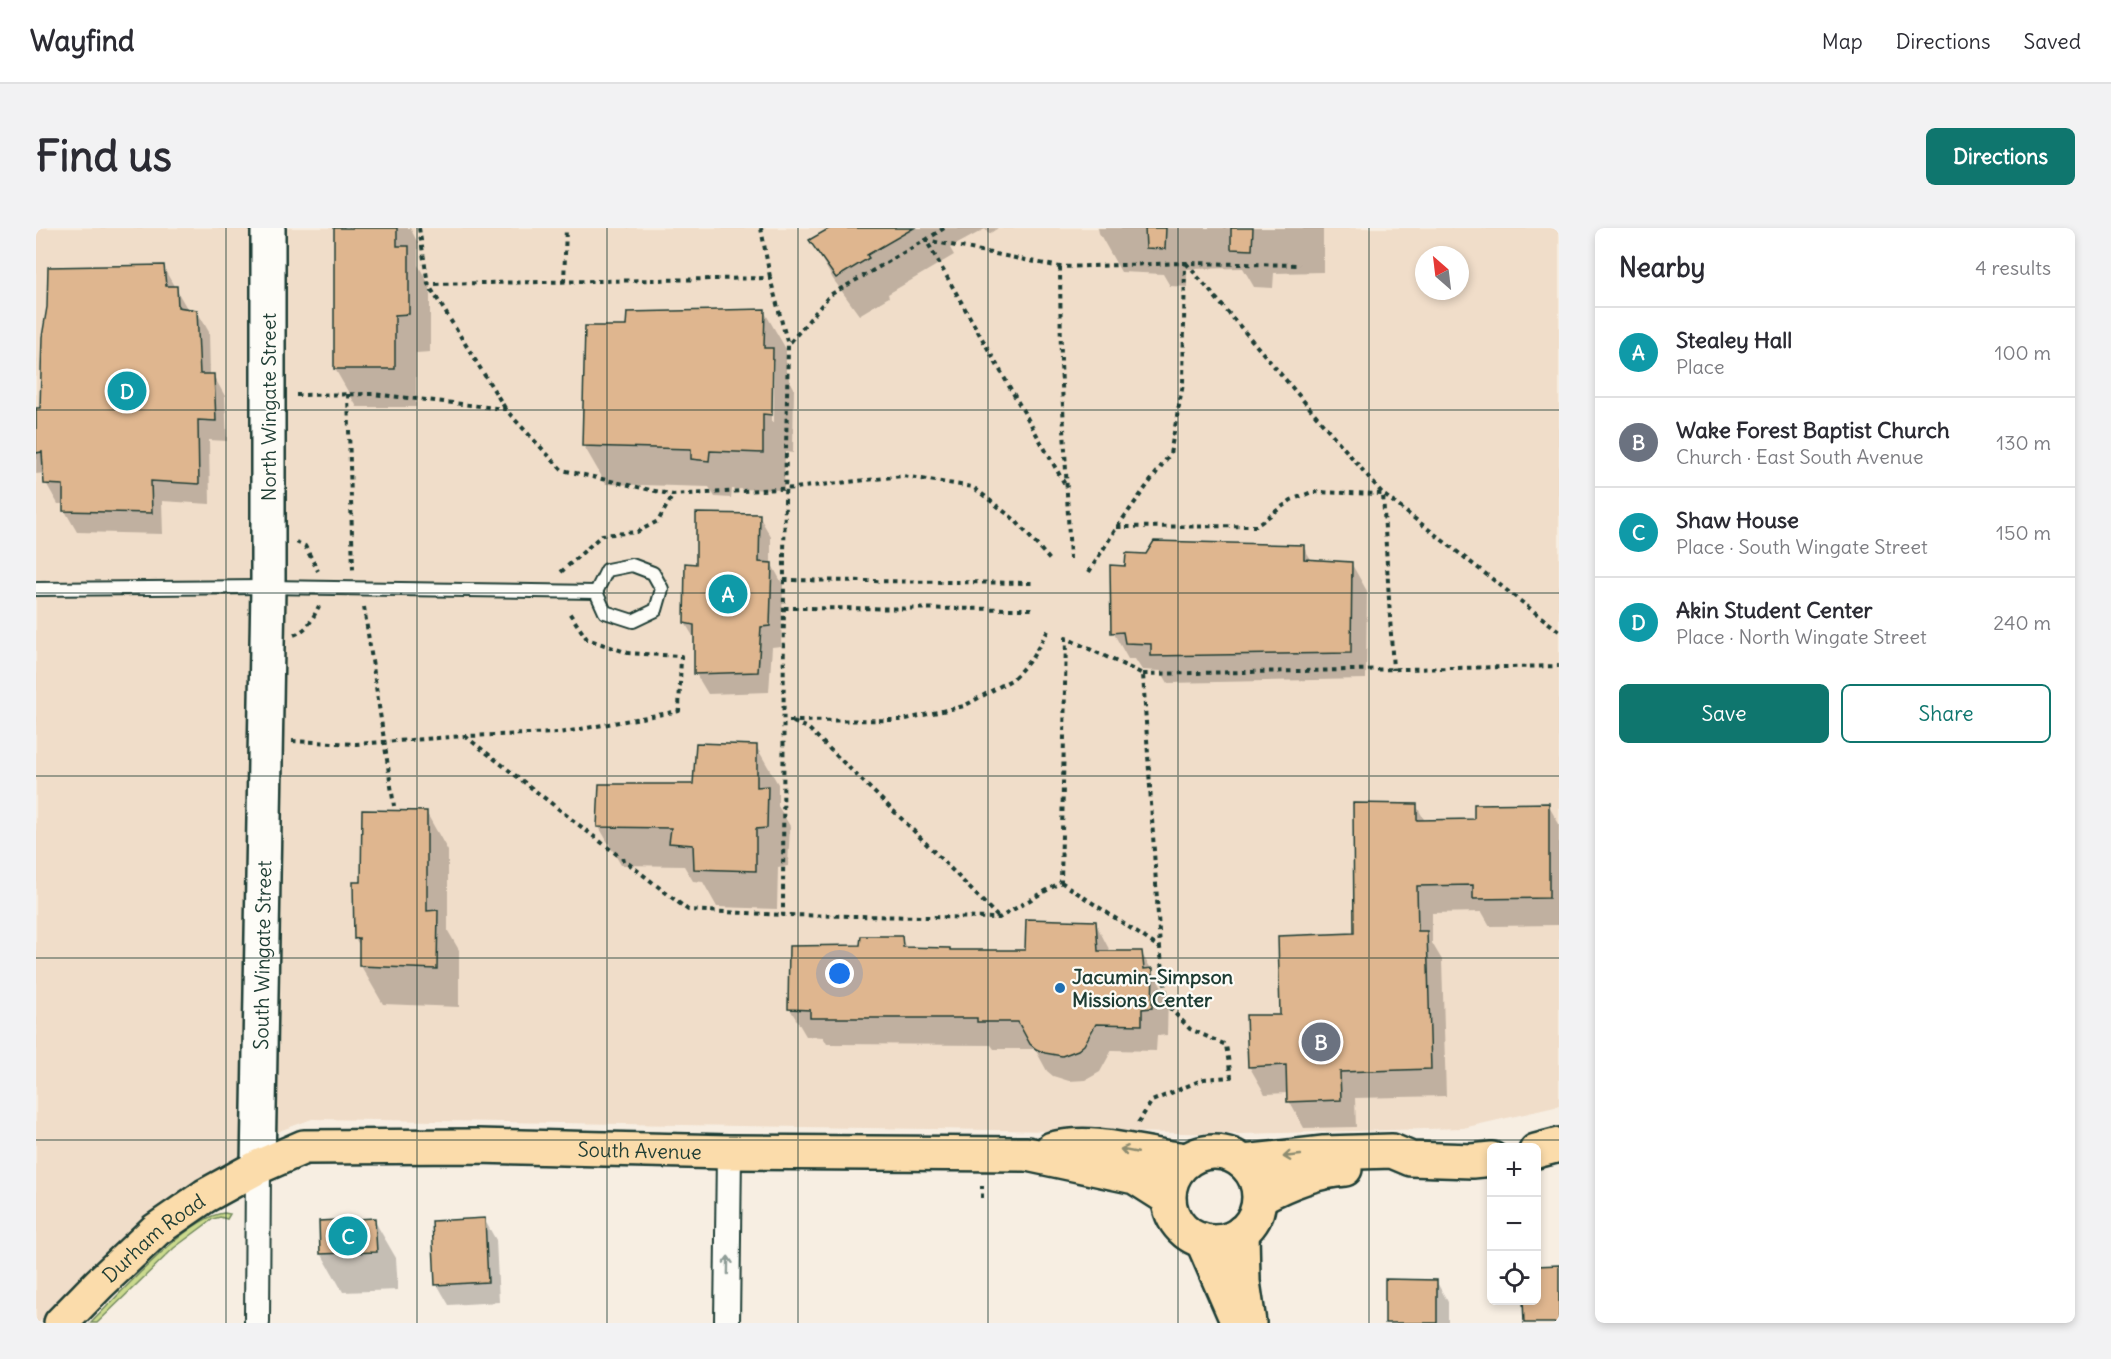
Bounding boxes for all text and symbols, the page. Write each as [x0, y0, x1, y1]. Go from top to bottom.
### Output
text: Wayfind [30, 23, 134, 59]
text: Map [1822, 28, 1863, 55]
text: Directions [1896, 28, 1990, 55]
text: Saved [2023, 28, 2081, 55]
button: Directions [1926, 128, 2075, 185]
text: Find us [36, 130, 172, 182]
north arrow [1415, 246, 1469, 300]
text: Nearby [1619, 251, 1705, 284]
text: 4 results [1975, 255, 2051, 280]
street label: North Wingate Street [256, 313, 281, 501]
text: Stealey Hall [1676, 326, 1792, 354]
text: A [1632, 340, 1645, 365]
text: 100 m [1994, 340, 2051, 365]
text: Place [1676, 354, 1724, 379]
pin: D [108, 368, 146, 414]
text: Wake Forest Baptist Church [1676, 416, 1950, 444]
text: B [1632, 430, 1645, 455]
text: 130 m [1996, 430, 2051, 455]
text: Church · East South Avenue [1676, 444, 1924, 469]
text: Shaw House [1676, 506, 1799, 534]
text: C [1632, 520, 1645, 545]
text: 150 m [1996, 520, 2051, 545]
text: Place · South Wingate Street [1676, 534, 1928, 559]
pin: A [708, 572, 748, 616]
text: Akin Student Center [1676, 596, 1872, 624]
text: D [1631, 610, 1646, 635]
text: 240 m [1993, 610, 2051, 635]
text: Place · North Wingate Street [1676, 624, 1927, 649]
button: Save [1619, 684, 1829, 743]
button: Share [1841, 684, 2051, 743]
street label: South Wingate Street [248, 860, 276, 1050]
your location [825, 959, 854, 988]
place label: Jacumin-Simpson Missions Center [1072, 964, 1234, 1012]
marker: Jacumin-Simpson Missions Center [1053, 981, 1067, 995]
pin: B [1302, 1020, 1340, 1064]
street label: South Avenue [577, 1136, 702, 1164]
map controls [1487, 1143, 1541, 1305]
button: + [1487, 1143, 1541, 1197]
one-way arrow [1120, 1145, 1140, 1156]
one-way arrow [1282, 1151, 1302, 1162]
street label: Durham Road [97, 1188, 209, 1287]
button: − [1487, 1197, 1541, 1251]
pin: C [328, 1214, 368, 1258]
button: locate [1487, 1251, 1541, 1305]
one-way arrow [722, 1255, 734, 1275]

